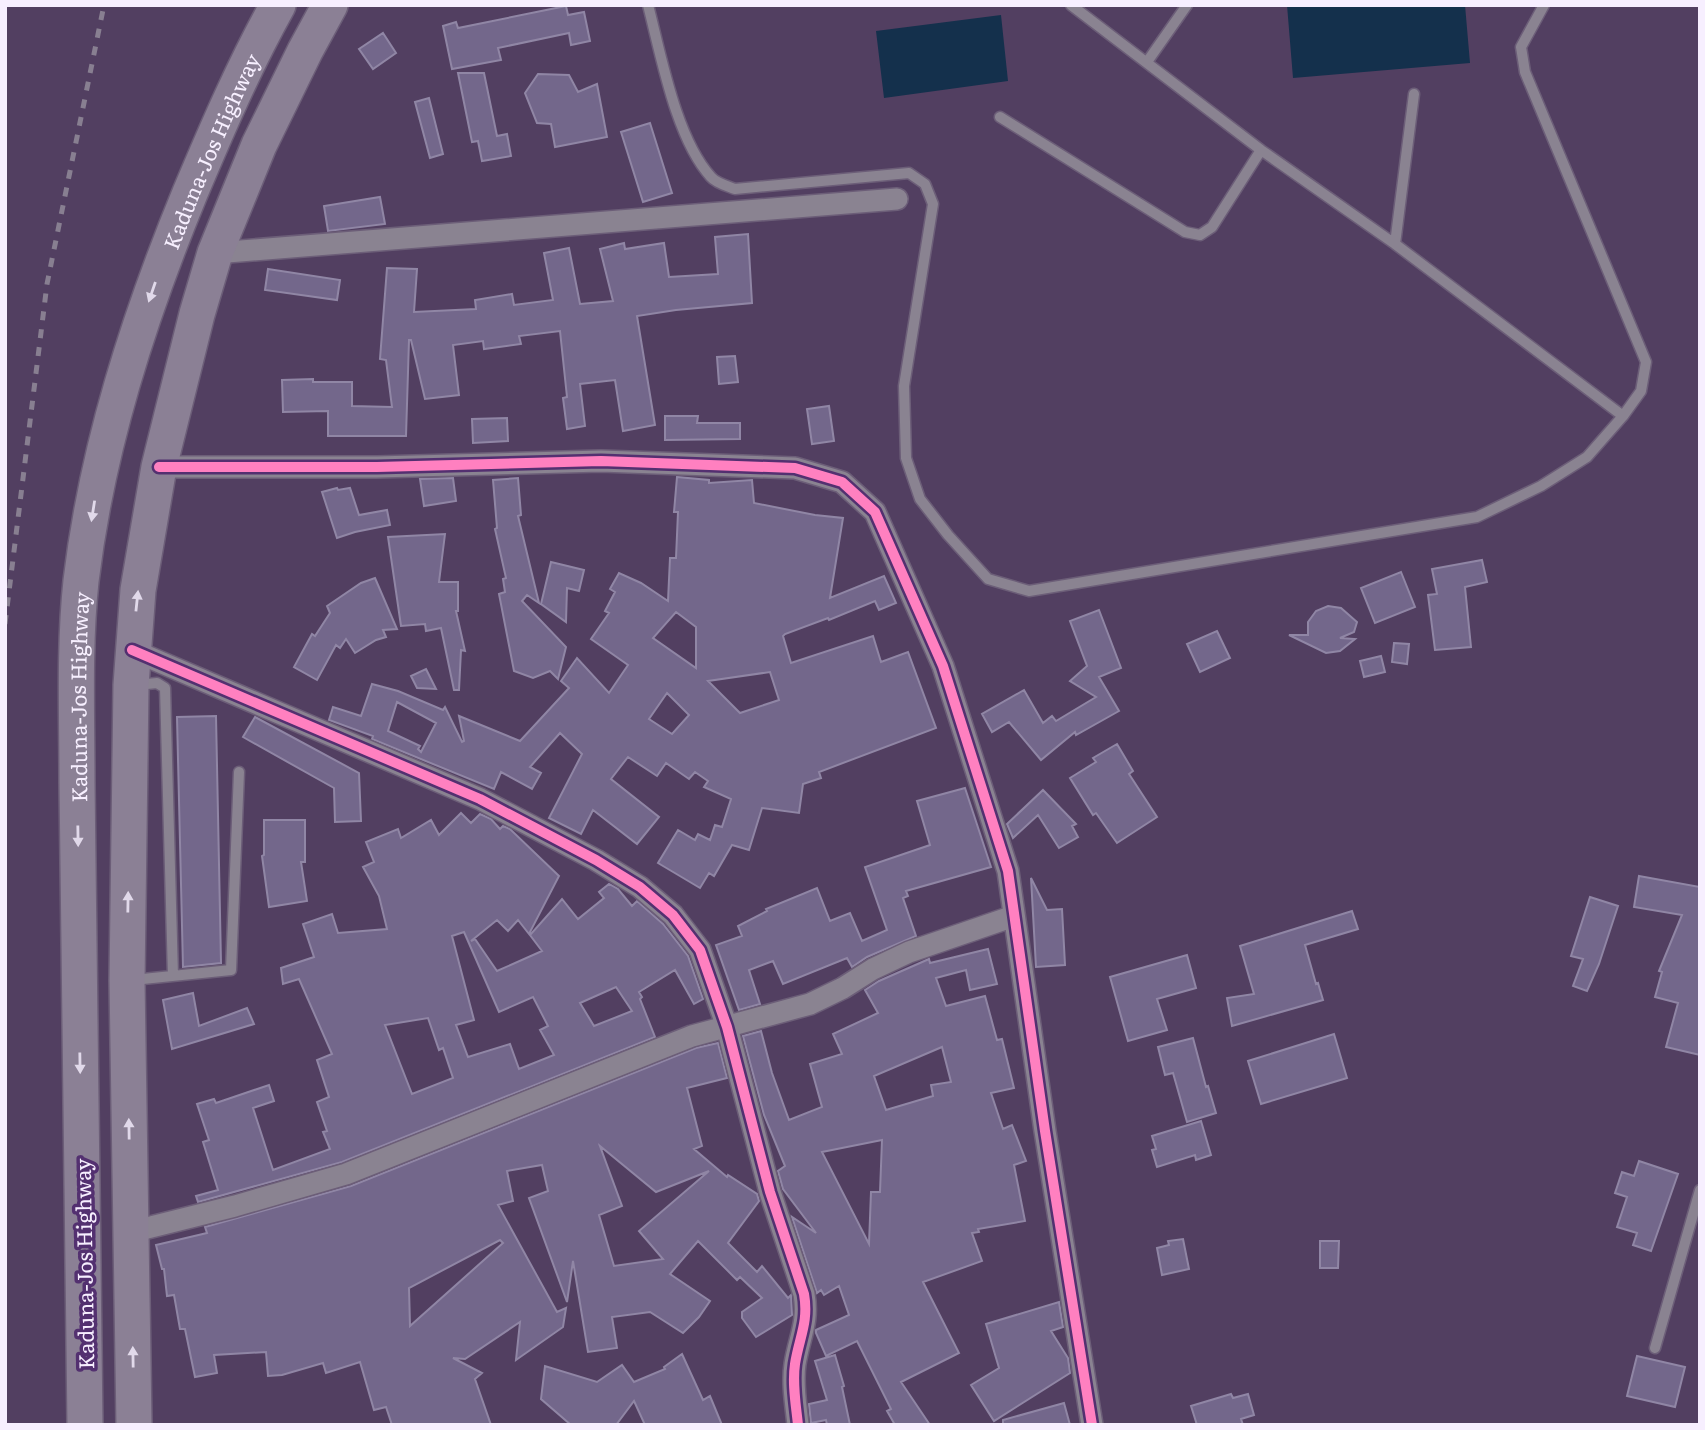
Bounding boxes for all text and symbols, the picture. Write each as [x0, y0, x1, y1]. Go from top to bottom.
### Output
street label: Kaduna-Jos Highway [154, 47, 266, 253]
one-way arrow [146, 282, 157, 303]
one-way arrow [87, 500, 98, 522]
street label: Kaduna-Jos Highway [61, 590, 95, 803]
one-way arrow [132, 590, 143, 612]
one-way arrow [72, 825, 83, 847]
one-way arrow [122, 890, 134, 912]
one-way arrow [75, 1052, 86, 1074]
one-way arrow [124, 1118, 135, 1140]
street label: Kaduna-Jos Highway [66, 1158, 100, 1370]
one-way arrow [127, 1345, 139, 1367]

